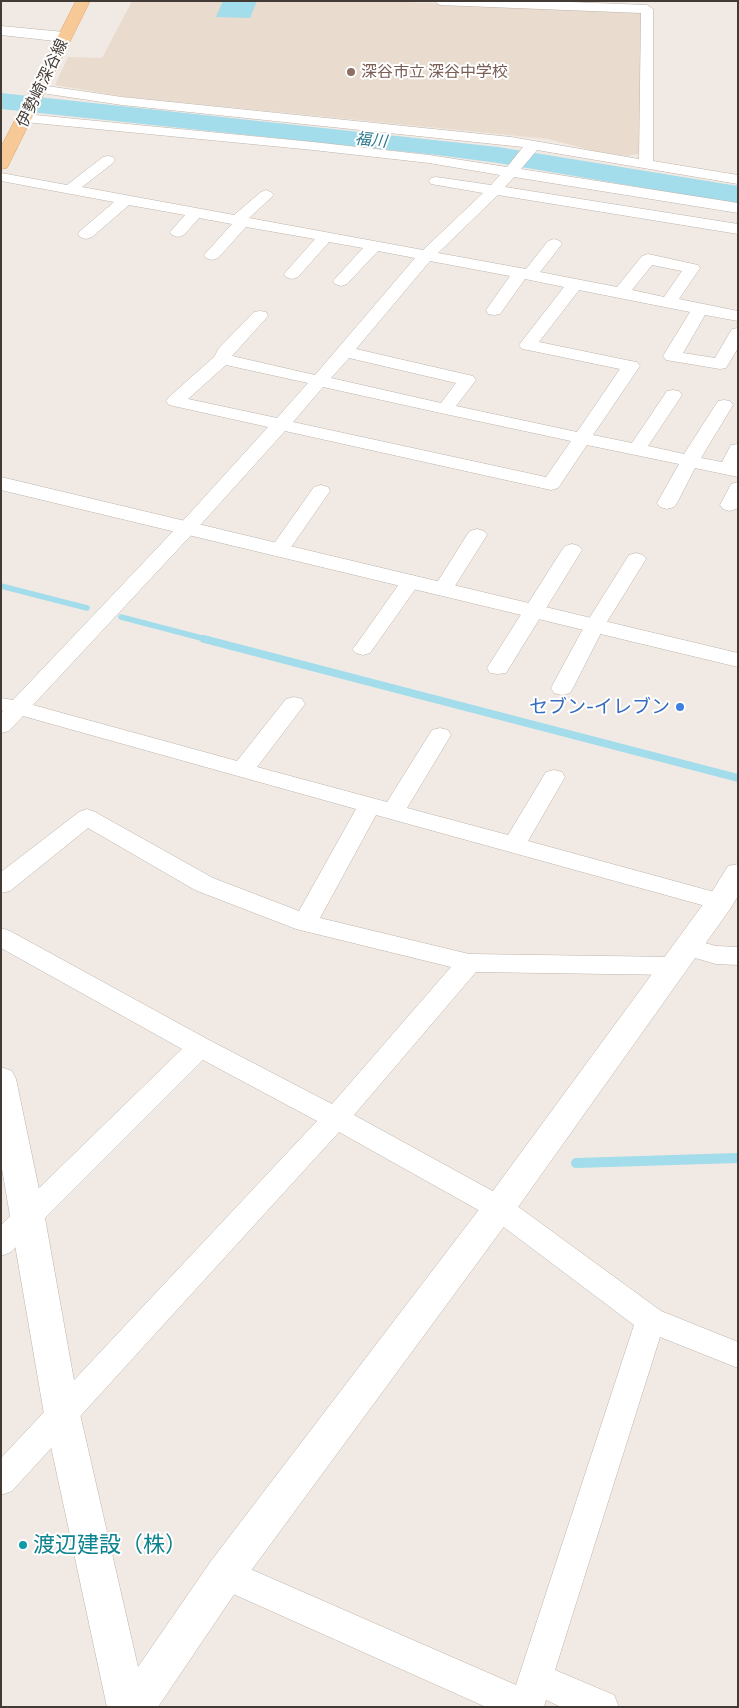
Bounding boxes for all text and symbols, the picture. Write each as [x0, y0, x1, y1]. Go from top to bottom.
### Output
street label: 伊勢崎深谷線 [12, 36, 72, 130]
place label: 深谷市立 深谷中学校 [361, 62, 508, 82]
marker: 深谷市立 深谷中学校 [345, 66, 357, 78]
water label: 福川 [354, 129, 388, 151]
place label: セブン-イレブン [529, 696, 670, 718]
marker: セブン-イレブン [674, 701, 686, 713]
place label: 渡辺建設（株） [33, 1532, 187, 1558]
marker: 渡辺建設（株） [17, 1539, 29, 1551]

